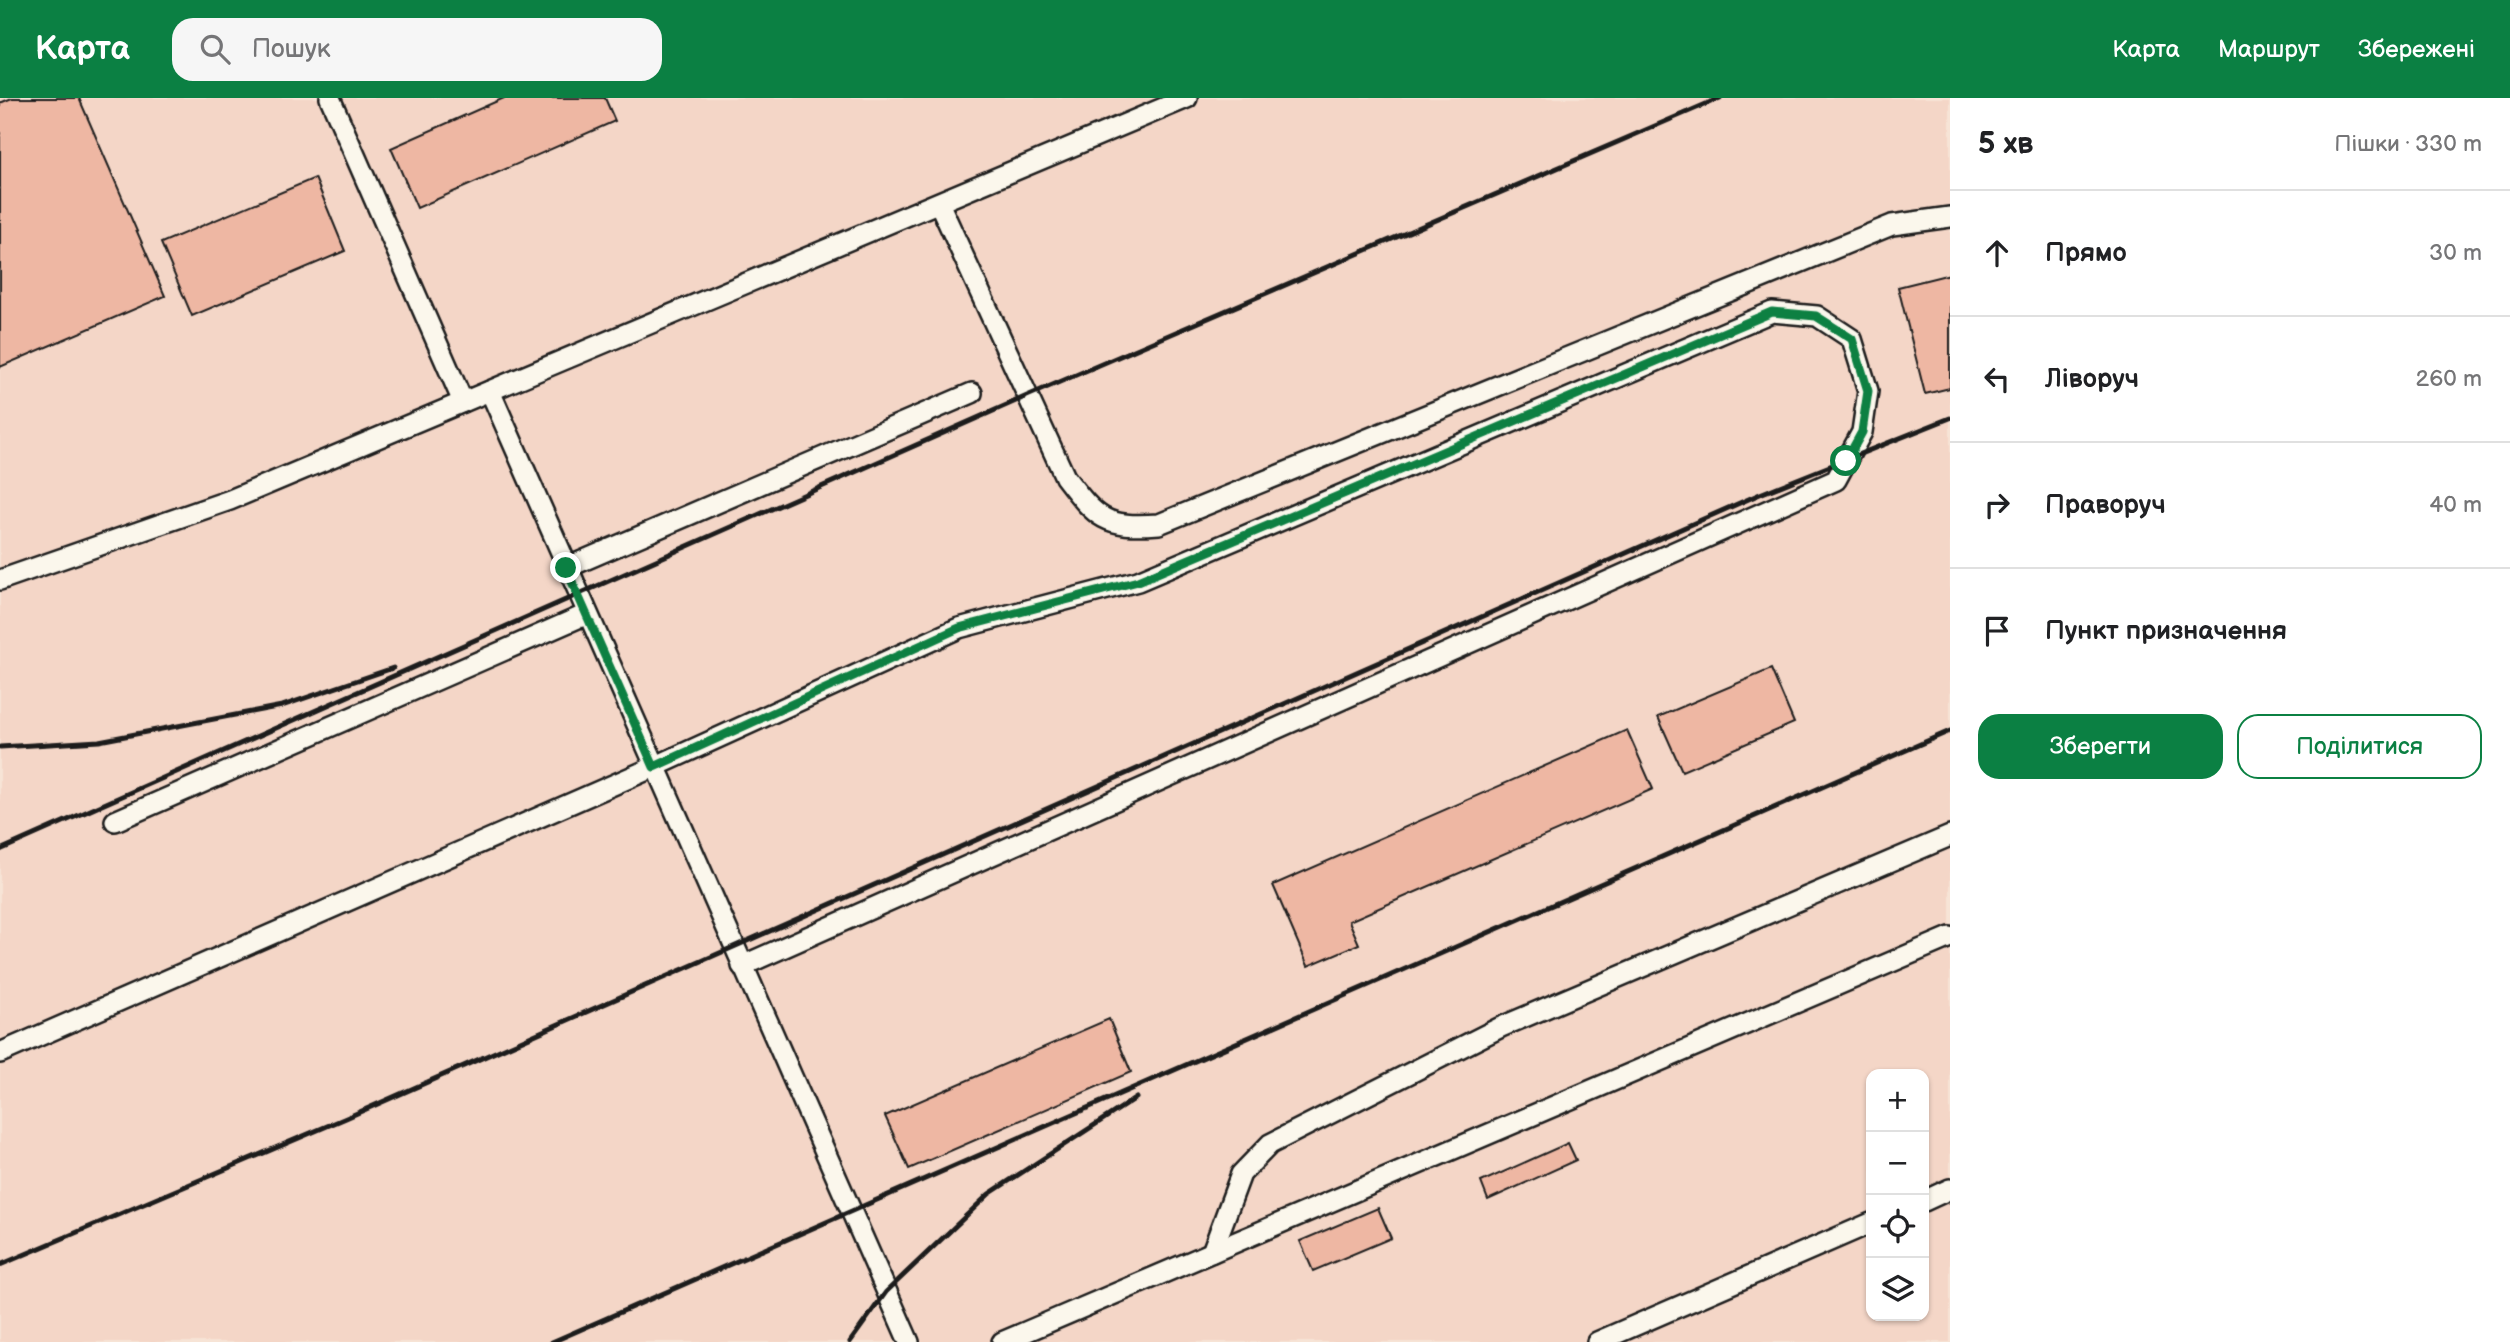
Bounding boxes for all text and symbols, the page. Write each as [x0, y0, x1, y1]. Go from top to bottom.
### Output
search box [172, 18, 662, 81]
text: Карта [35, 29, 130, 69]
icon: search [196, 30, 234, 68]
text: Пошук [252, 34, 331, 65]
text: Карта [2112, 35, 2180, 64]
text: Маршрут [2218, 35, 2320, 64]
text: Збережені [2358, 35, 2475, 64]
text: 5 хв [1978, 126, 2033, 162]
text: Пішки · 330 m [2334, 130, 2482, 158]
icon: ahead [1978, 234, 2016, 272]
text: Прямо [2045, 238, 2127, 269]
text: 30 m [2429, 239, 2482, 267]
icon: left [1978, 360, 2016, 398]
text: Ліворуч [2045, 364, 2139, 395]
text: 260 m [2416, 365, 2482, 393]
route start [1830, 445, 1861, 476]
icon: right [1978, 486, 2016, 524]
text: Праворуч [2045, 490, 2166, 521]
text: 40 m [2429, 491, 2482, 519]
route end [550, 552, 581, 583]
icon: arrive [1978, 612, 2016, 650]
text: Пункт призначення [2045, 616, 2287, 647]
button: Зберегти [1978, 714, 2223, 779]
button: Поділитися [2237, 714, 2482, 779]
map controls [1866, 1069, 1929, 1321]
button: + [1866, 1069, 1929, 1132]
button: − [1866, 1132, 1929, 1195]
button: locate [1866, 1195, 1929, 1258]
button: layers [1866, 1258, 1929, 1321]

